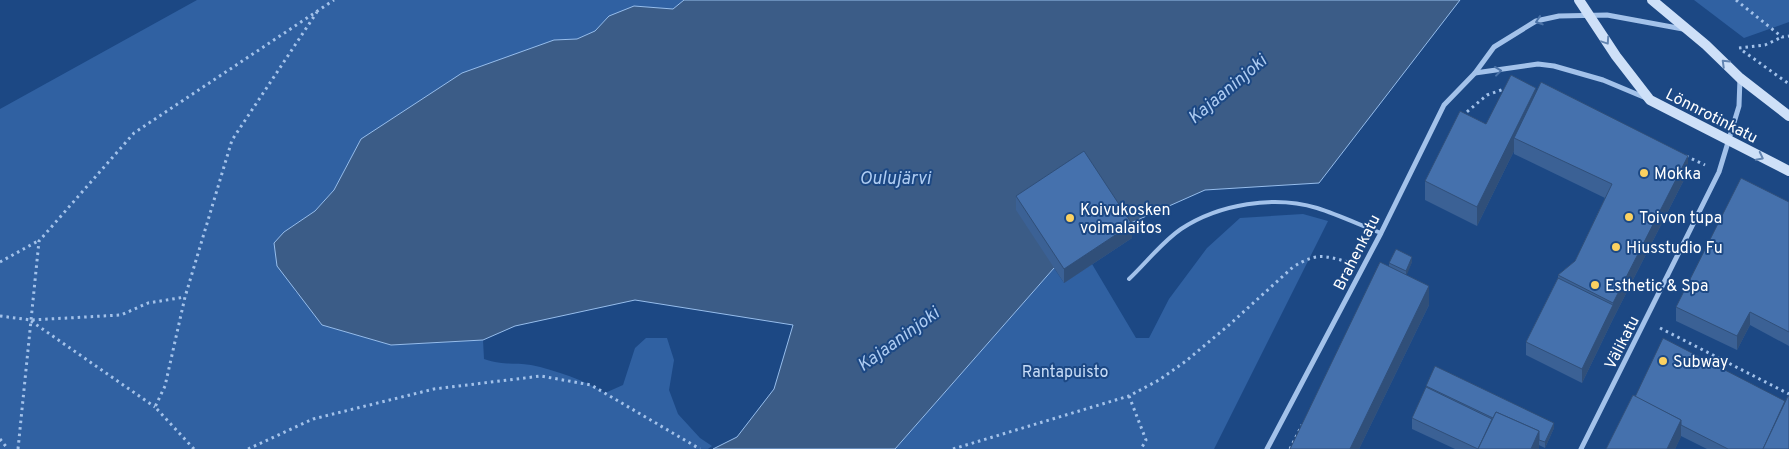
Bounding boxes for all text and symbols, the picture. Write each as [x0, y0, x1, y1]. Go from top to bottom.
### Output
one-way arrow [1536, 16, 1544, 26]
one-way arrow [1600, 35, 1609, 45]
water label: Kajaaninjoki [1184, 49, 1273, 130]
one-way arrow [1721, 59, 1730, 68]
one-way arrow [1494, 66, 1502, 77]
street label: Lönnrotinkatu [1662, 85, 1761, 149]
one-way arrow [1755, 151, 1764, 161]
place label: Mokka [1654, 165, 1701, 185]
marker: Mokka [1638, 167, 1650, 179]
water label: Oulujärvi [859, 168, 932, 191]
place label: Koivukosken voimalaitos [1080, 201, 1170, 239]
place label: Toivon tupa [1639, 209, 1722, 229]
street label: Brahenkatu [1330, 211, 1385, 294]
marker: Toivon tupa [1623, 211, 1635, 223]
marker: Koivukosken voimalaitos [1064, 212, 1076, 224]
place label: Hiusstudio Fu [1626, 239, 1723, 259]
marker: Hiusstudio Fu [1610, 241, 1622, 253]
place label: Esthetic & Spa [1605, 277, 1708, 297]
marker: Esthetic & Spa [1589, 279, 1601, 291]
water label: Kajaaninjoki [853, 302, 946, 378]
street label: Välikatu [1601, 313, 1645, 373]
place label: Subway [1673, 353, 1729, 373]
marker: Subway [1657, 355, 1669, 367]
park label: Rantapuisto [1022, 363, 1108, 383]

